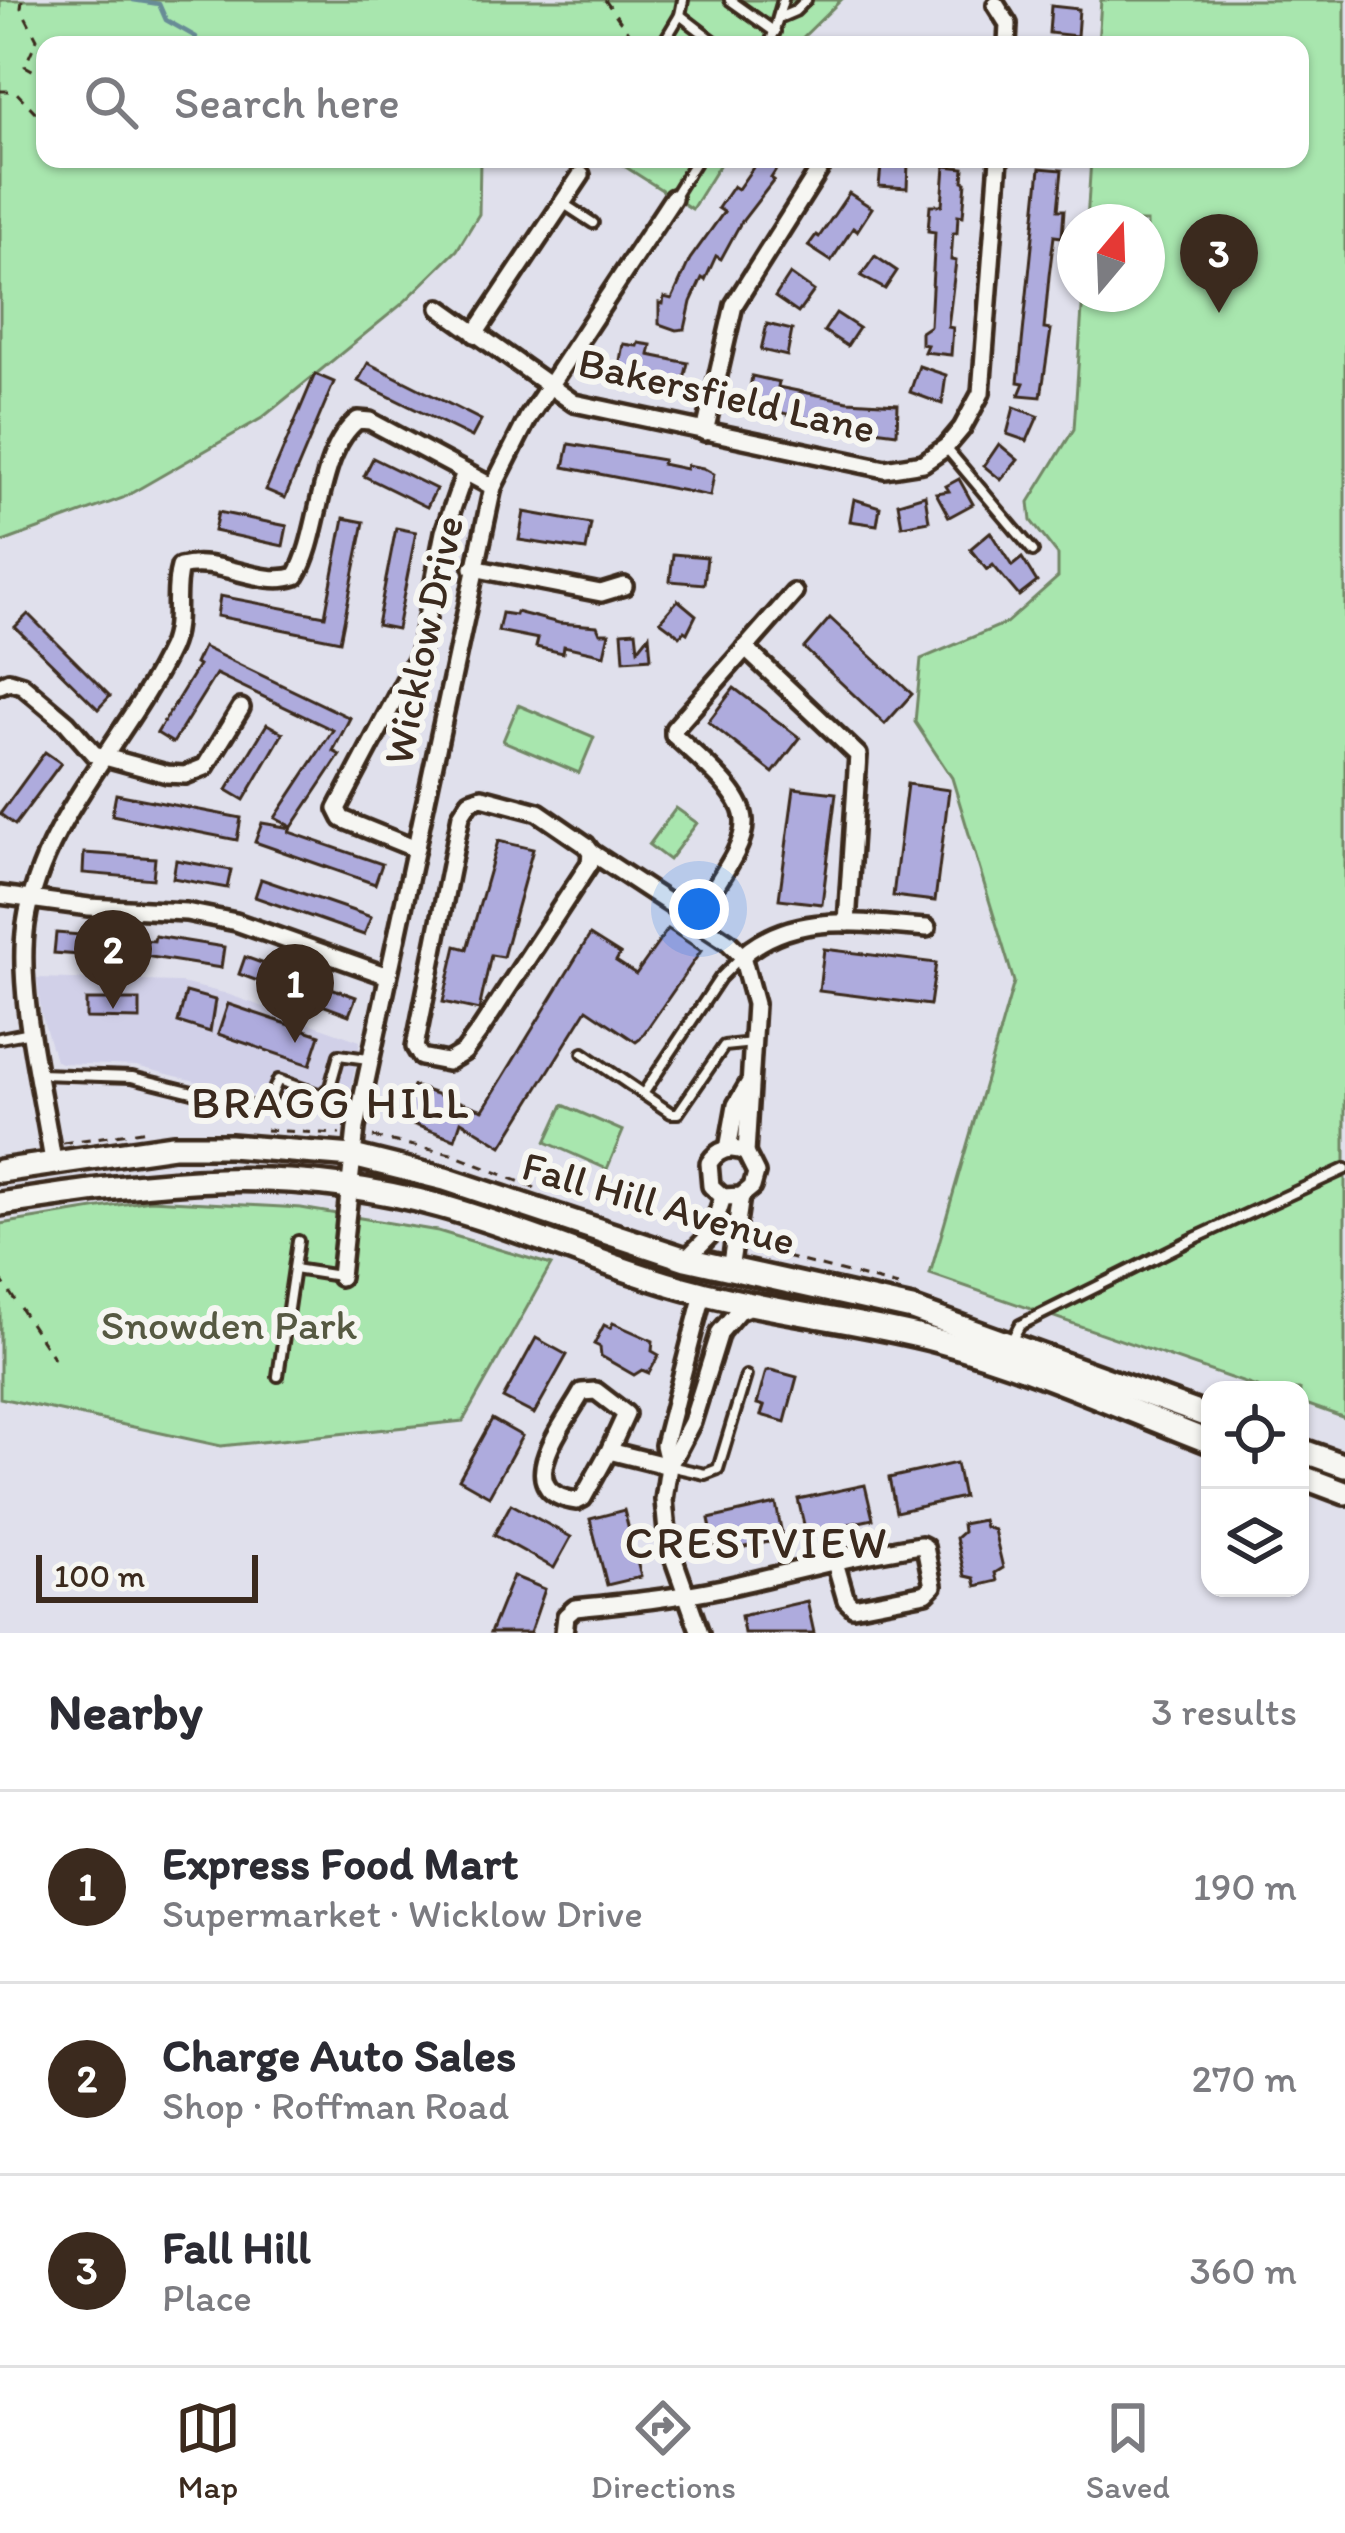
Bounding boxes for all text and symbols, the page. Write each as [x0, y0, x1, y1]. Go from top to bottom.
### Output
search box [36, 36, 1309, 168]
icon: search [78, 69, 144, 135]
text: Search here [174, 75, 400, 129]
north arrow [1057, 204, 1165, 312]
pin: 3 [1180, 214, 1258, 313]
street label: Bakersfield Lane [574, 336, 880, 454]
street label: Wicklow Drive [372, 511, 474, 769]
your location [669, 879, 729, 939]
pin: 2 [74, 910, 152, 1009]
pin: 1 [256, 944, 334, 1043]
district label: BRAGG HILL [191, 1075, 471, 1129]
street label: Fall Hill Avenue [517, 1140, 801, 1266]
park label: Snowden Park [101, 1299, 358, 1350]
map controls [1201, 1381, 1309, 1597]
button: locate [1201, 1381, 1309, 1489]
button: layers [1201, 1489, 1309, 1597]
district label: CRESTVIEW [624, 1515, 890, 1569]
scale bar [36, 1549, 258, 1602]
text: 100 m [54, 1556, 145, 1595]
text: Nearby [48, 1681, 203, 1742]
text: 3 results [1151, 1688, 1297, 1735]
text: Express Food Mart [162, 1836, 518, 1890]
text: 1 [78, 1863, 96, 1910]
text: 190 m [1193, 1863, 1297, 1910]
text: Supermarket · Wicklow Drive [162, 1890, 643, 1937]
text: Charge Auto Sales [162, 2028, 516, 2082]
text: 2 [77, 2055, 97, 2102]
text: 270 m [1192, 2055, 1297, 2102]
text: Shop · Roffman Road [162, 2082, 509, 2129]
text: Fall Hill [162, 2220, 311, 2274]
text: 3 [76, 2247, 98, 2294]
text: 360 m [1190, 2247, 1297, 2294]
text: Place [162, 2274, 252, 2321]
tab: Map [175, 2395, 241, 2506]
tab: Directions [591, 2395, 736, 2506]
tab: Saved [1086, 2395, 1170, 2506]

